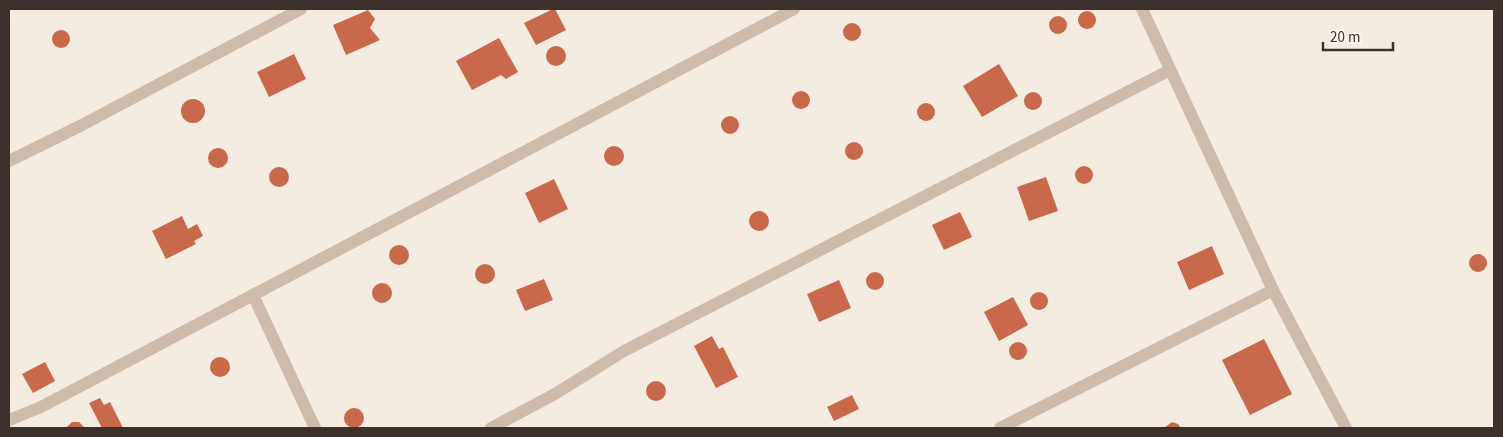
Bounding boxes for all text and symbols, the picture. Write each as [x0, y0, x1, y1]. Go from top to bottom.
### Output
scale bar [1323, 20, 1393, 52]
text: 20 m [1330, 27, 1360, 48]

